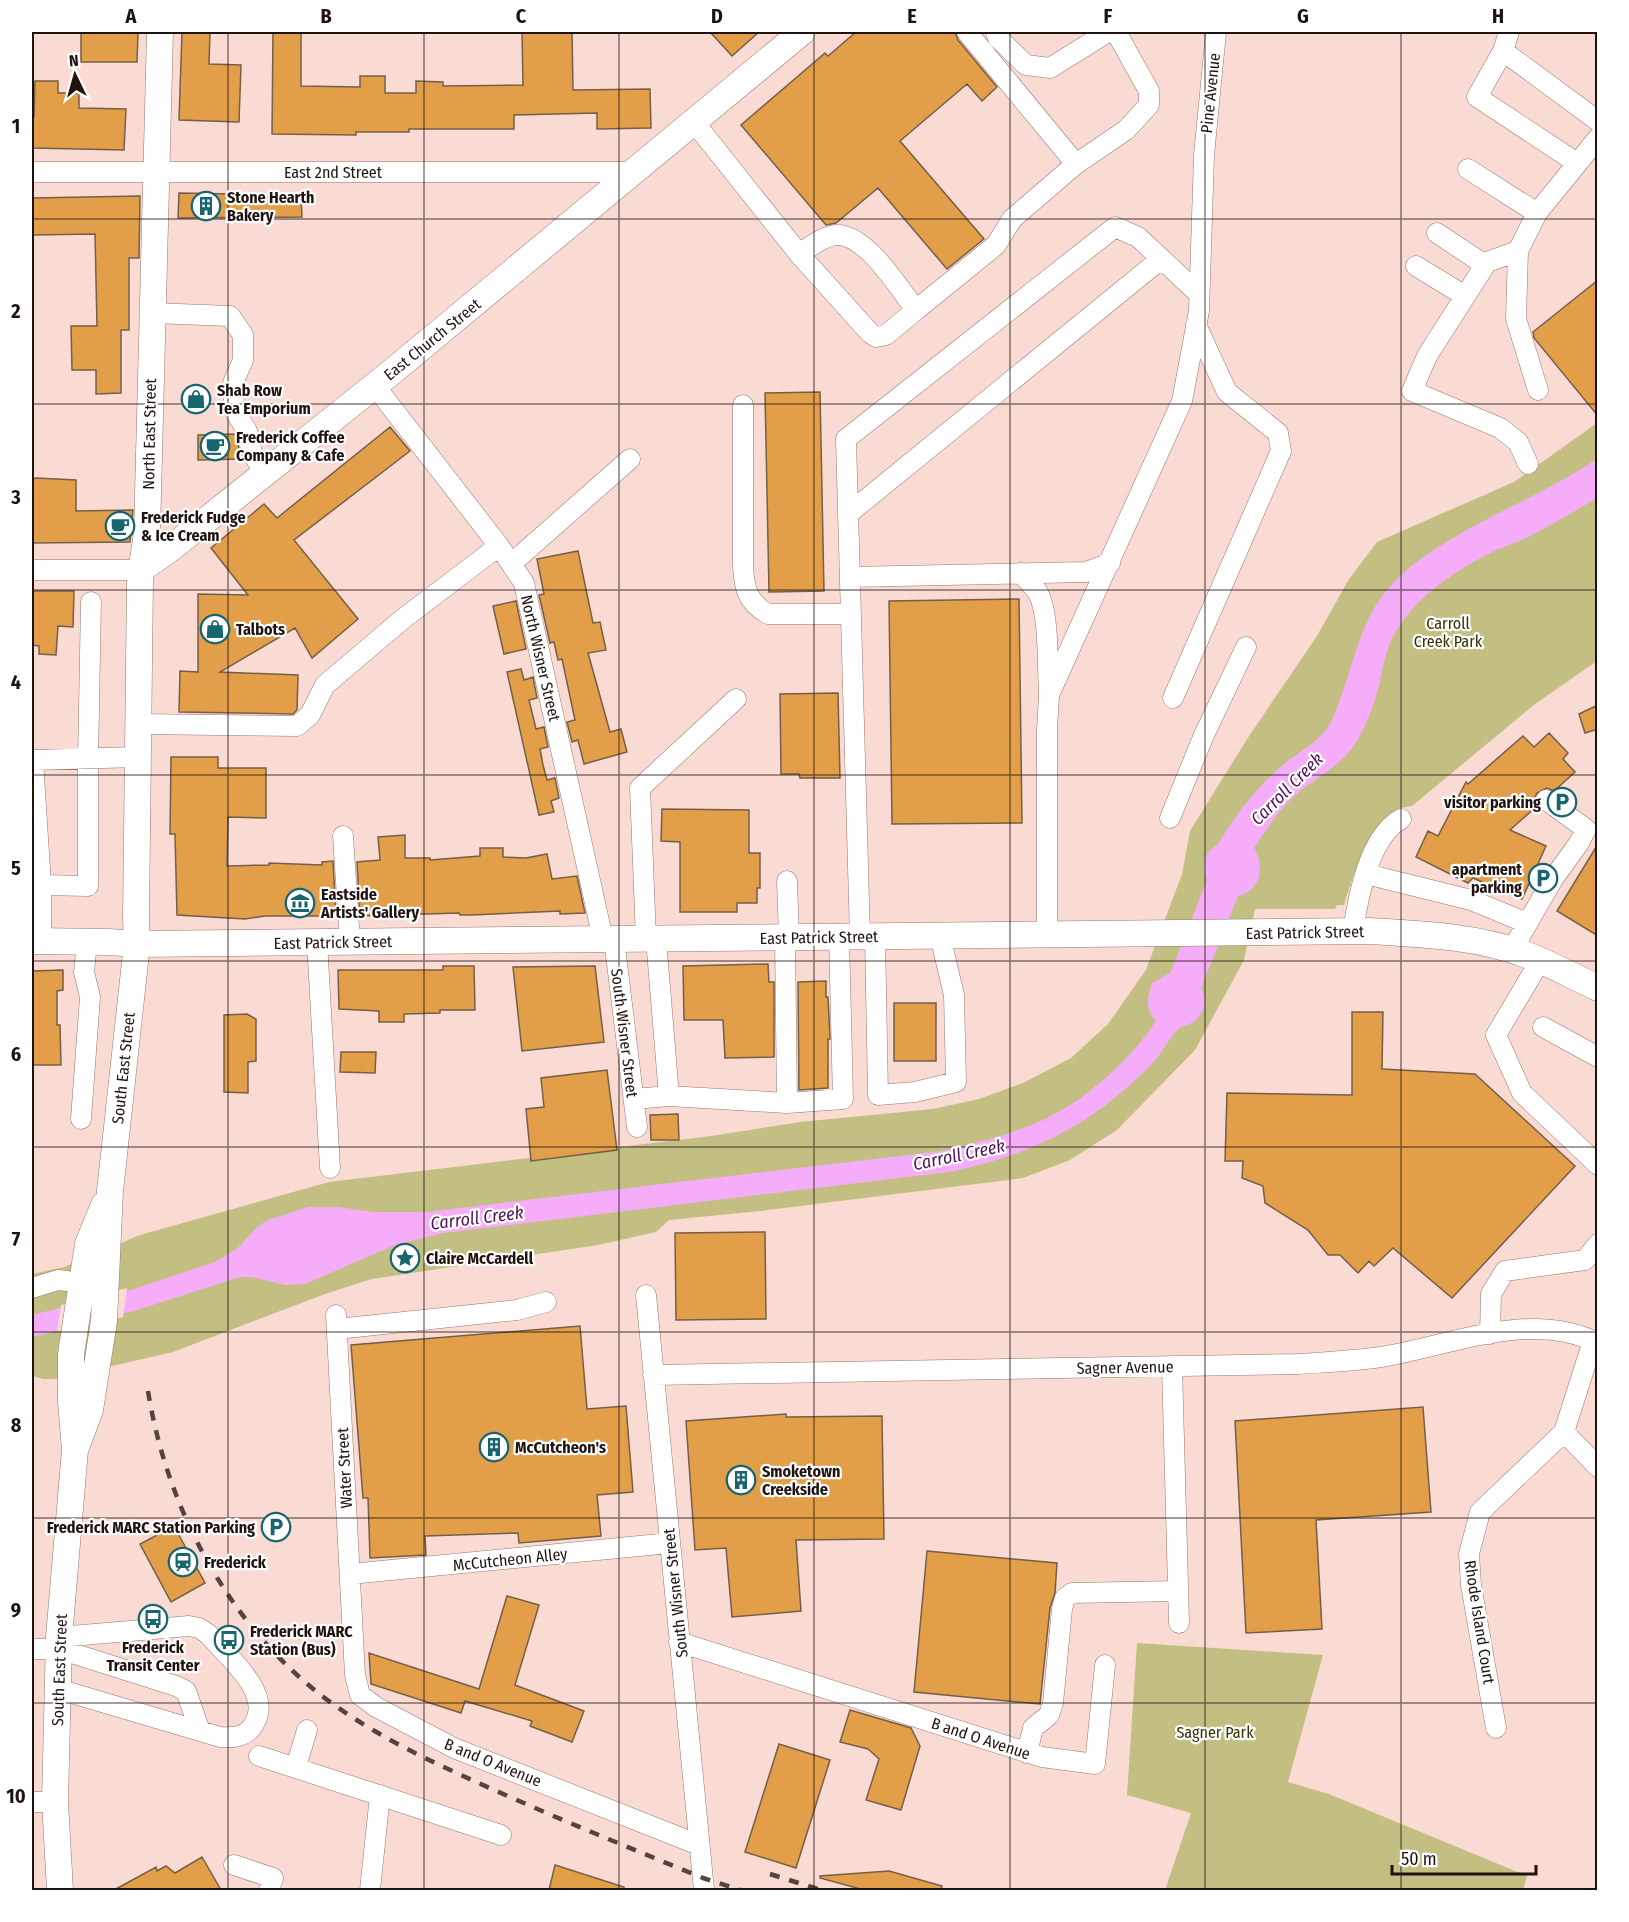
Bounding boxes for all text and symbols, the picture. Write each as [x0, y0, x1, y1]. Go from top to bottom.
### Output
text: A [125, 4, 138, 28]
text: B [320, 4, 332, 28]
text: C [516, 4, 527, 28]
text: D [711, 4, 723, 28]
text: E [907, 4, 917, 28]
text: F [1104, 4, 1113, 28]
text: G [1297, 4, 1309, 28]
text: H [1492, 4, 1504, 28]
north arrow [45, 45, 105, 105]
text: N [68, 51, 79, 70]
street label: Pine Avenue [1197, 52, 1224, 134]
text: 1 [12, 114, 20, 138]
street label: East 2nd Street [284, 163, 383, 182]
place label: Stone Hearth Bakery [227, 188, 314, 225]
building icon: Stone Hearth Bakery [190, 190, 222, 222]
street label: East Church Street [380, 294, 485, 384]
text: 2 [10, 299, 21, 323]
street label: North East Street [139, 377, 160, 490]
place label: Shab Row Tea Emporium [217, 381, 311, 418]
shop icon: Shab Row Tea Emporium [180, 383, 212, 415]
place label: Frederick Coffee Company & Cafe [236, 428, 345, 465]
cafe icon: Frederick Coffee Company & Cafe [199, 430, 231, 462]
text: 3 [10, 485, 21, 509]
place label: Frederick Fudge & Ice Cream [141, 508, 246, 545]
cafe icon: Frederick Fudge & Ice Cream [104, 510, 136, 542]
street label: North Wisner Street [517, 593, 564, 724]
shop icon: Talbots [199, 613, 231, 645]
park label: Carroll Creek Park [1414, 614, 1483, 651]
place label: Talbots [236, 620, 285, 639]
text: 4 [11, 670, 21, 694]
water label: Carroll Creek [1246, 748, 1328, 830]
parking icon: visitor parking [1546, 786, 1578, 818]
place label: visitor parking [1443, 793, 1541, 812]
text: 5 [11, 856, 21, 880]
place label: apartment parking [1452, 860, 1522, 897]
parking icon: apartment parking [1527, 862, 1559, 894]
place label: Eastside Artists' Gallery [320, 885, 419, 922]
museum icon: Eastside Artists' Gallery [284, 887, 316, 919]
street label: East Patrick Street [1246, 922, 1365, 943]
street label: East Patrick Street [760, 927, 879, 948]
street label: East Patrick Street [274, 932, 393, 953]
street label: South Wisner Street [607, 967, 642, 1099]
street label: South East Street [108, 1010, 139, 1125]
text: 6 [11, 1042, 21, 1066]
water label: Carroll Creek [911, 1135, 1007, 1175]
water label: Carroll Creek [429, 1201, 525, 1235]
text: 7 [12, 1227, 21, 1251]
place icon: Claire McCardell [389, 1242, 421, 1274]
place label: Claire McCardell [426, 1249, 534, 1268]
street label: Sagner Avenue [1076, 1357, 1174, 1378]
text: 8 [11, 1413, 22, 1437]
street label: Water Street [333, 1426, 356, 1509]
building icon: McCutcheon's [478, 1431, 510, 1463]
place label: McCutcheon's [515, 1438, 606, 1457]
place label: Smoketown Creekside [762, 1462, 840, 1499]
building icon: Smoketown Creekside [725, 1464, 757, 1496]
parking icon: Frederick MARC Station Parking [260, 1511, 292, 1543]
place label: Frederick MARC Station Parking [47, 1518, 255, 1537]
street label: South Wisner Street [659, 1527, 692, 1659]
street label: McCutcheon Alley [452, 1544, 569, 1575]
station icon: Frederick [167, 1546, 199, 1578]
place label: Frederick [204, 1553, 267, 1572]
street label: Rhode Island Court [1460, 1559, 1499, 1686]
text: 9 [11, 1598, 21, 1622]
bus stop icon: Frederick Transit Center [137, 1603, 169, 1635]
street label: South East Street [48, 1613, 71, 1726]
place label: Frederick MARC Station (Bus) [250, 1622, 353, 1659]
bus stop icon: Frederick MARC Station (Bus) [213, 1624, 245, 1656]
place label: Frederick Transit Center [106, 1638, 200, 1675]
street label: B and O Avenue [929, 1714, 1033, 1763]
park label: Sagner Park [1176, 1723, 1254, 1742]
street label: B and O Avenue [441, 1734, 544, 1791]
text: 10 [6, 1784, 26, 1808]
scale bar [1392, 1838, 1536, 1876]
text: 50 m [1401, 1848, 1437, 1870]

